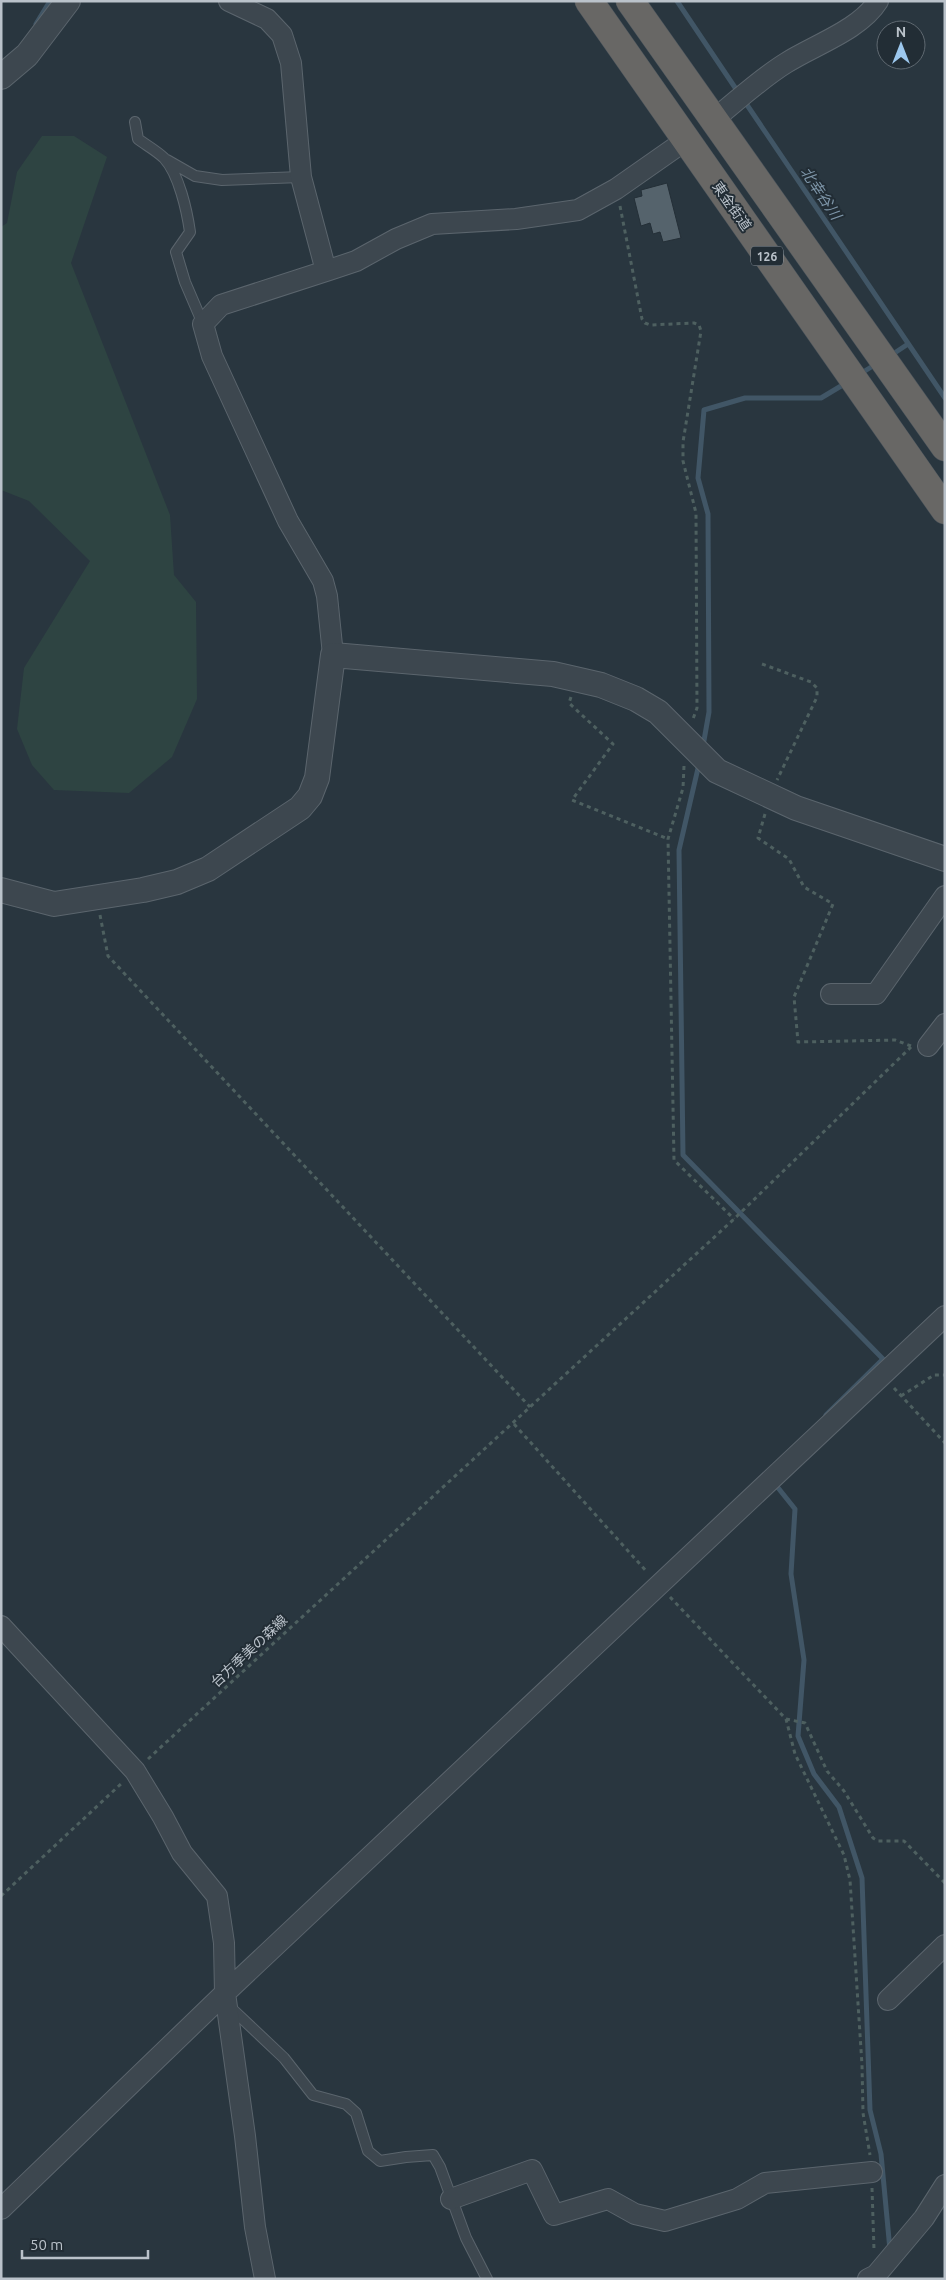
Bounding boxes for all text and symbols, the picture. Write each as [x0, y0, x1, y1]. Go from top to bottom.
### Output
north arrow [876, 20, 926, 70]
text: N [896, 24, 906, 40]
water label: 北幸谷川 [797, 163, 846, 224]
street label: 東金街道 [709, 178, 755, 234]
road number: 126 [751, 247, 783, 266]
street label: 台方季美の森線 [208, 1612, 290, 1690]
scale bar [22, 2228, 149, 2260]
text: 50 m [30, 2236, 63, 2253]

